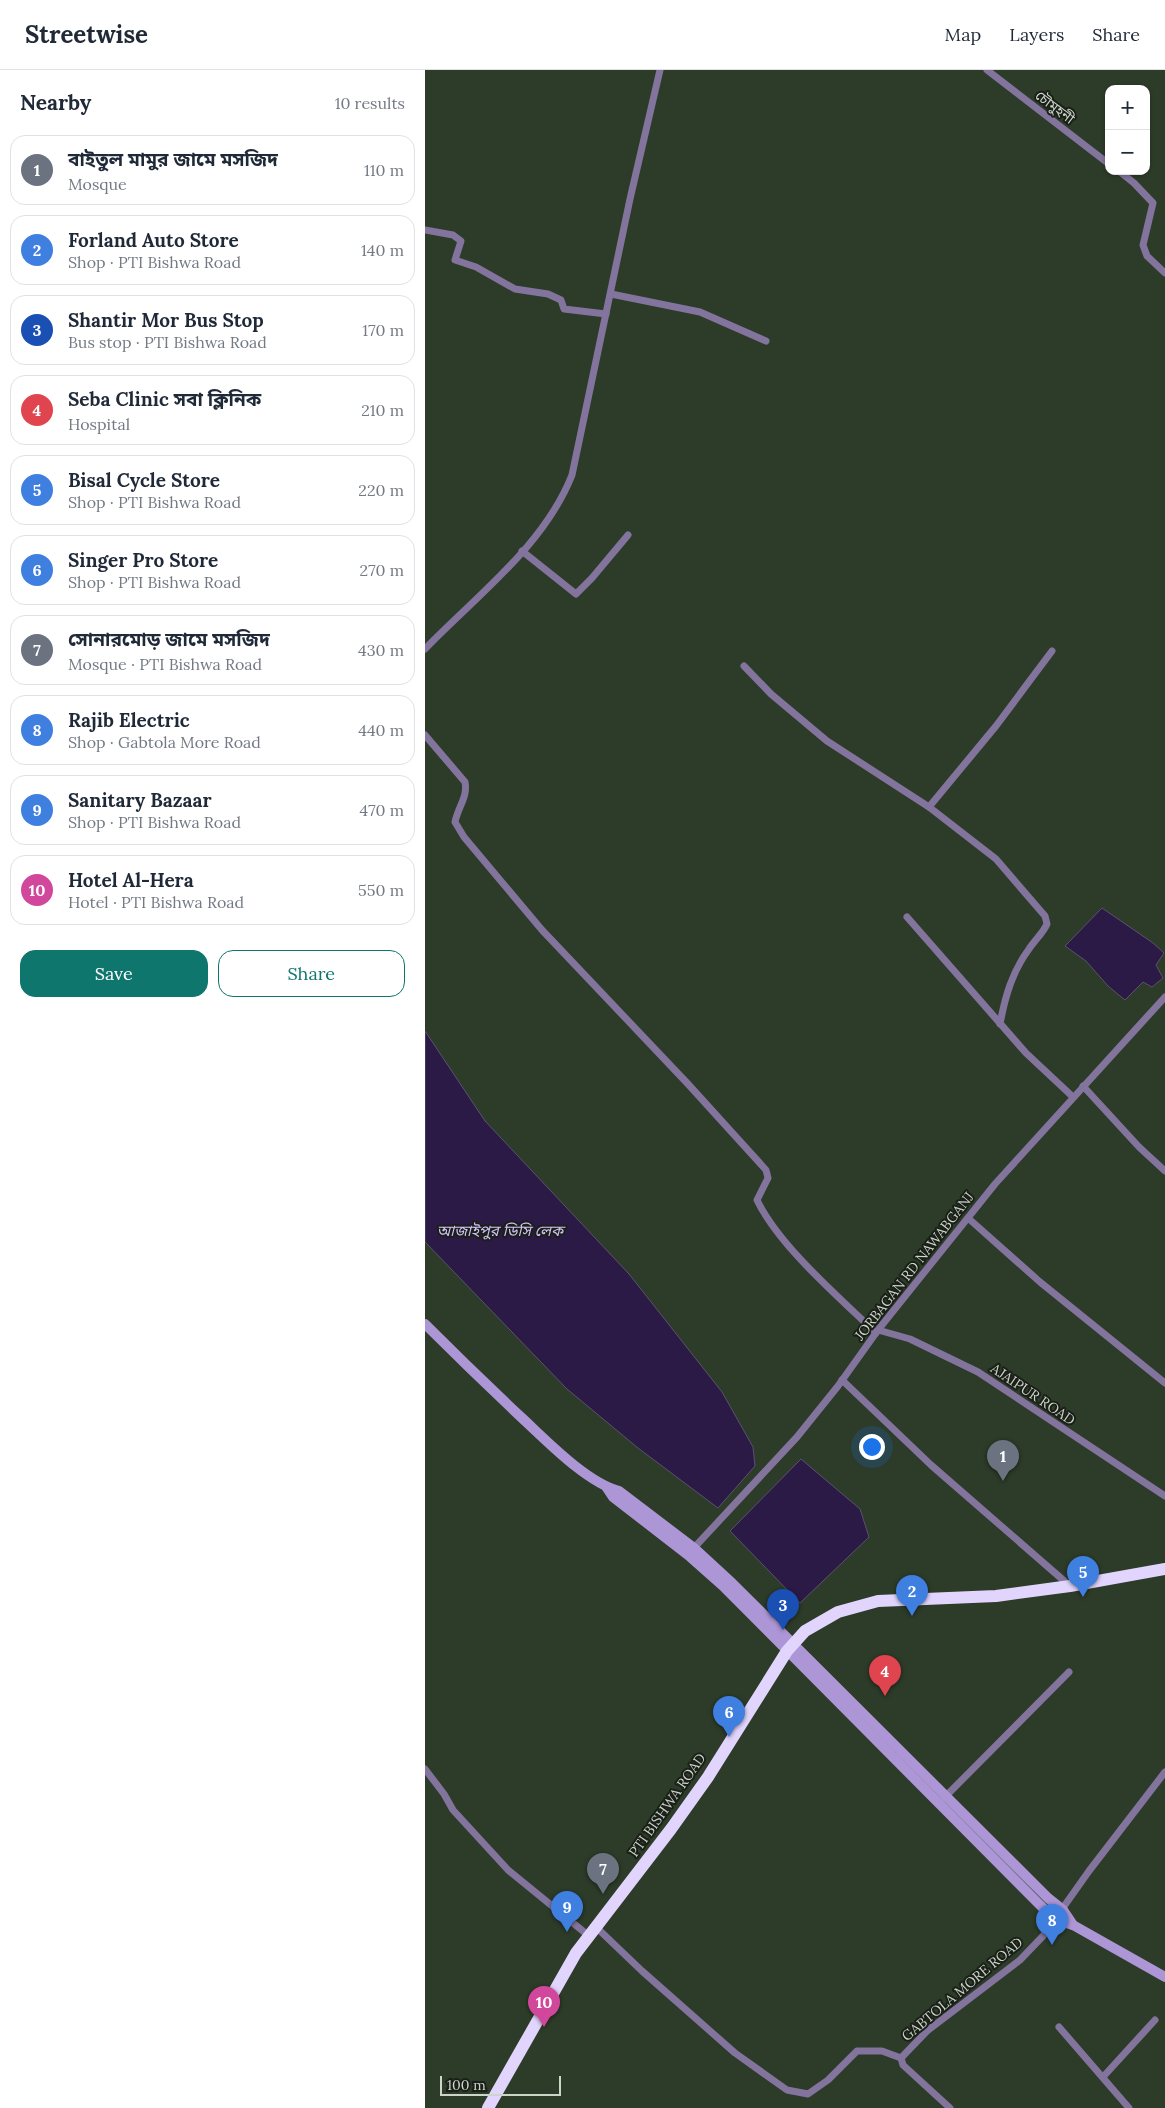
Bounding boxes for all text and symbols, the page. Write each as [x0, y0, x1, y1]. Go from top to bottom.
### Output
text: Streetwise [25, 19, 148, 50]
text: Map [945, 23, 981, 46]
text: Layers [1009, 23, 1064, 46]
text: Share [1092, 23, 1140, 46]
map controls [1105, 85, 1150, 175]
button: + [1105, 85, 1150, 130]
street label: চৌমুহনী [1032, 86, 1078, 128]
text: Nearby [20, 89, 91, 116]
text: 10 results [335, 93, 405, 113]
button: − [1105, 130, 1150, 175]
text: বাইতুল মামুর জামে মসজিদ [68, 147, 278, 171]
text: 1 [34, 160, 40, 180]
text: 110 m [364, 160, 404, 180]
text: Mosque [68, 174, 127, 194]
text: Forland Auto Store [68, 228, 239, 252]
text: 2 [33, 240, 41, 260]
text: 140 m [361, 240, 404, 260]
text: Shop · PTI Bishwa Road [68, 252, 241, 272]
text: Shantir Mor Bus Stop [68, 308, 264, 332]
text: 3 [33, 320, 41, 340]
text: 170 m [362, 320, 404, 340]
text: Bus stop · PTI Bishwa Road [68, 332, 267, 352]
text: Seba Clinic সবা ক্লিনিক [68, 387, 261, 411]
text: 4 [33, 400, 41, 420]
text: 210 m [361, 400, 404, 420]
text: Hospital [68, 414, 130, 434]
text: Bisal Cycle Store [68, 468, 220, 492]
text: 5 [33, 480, 41, 500]
text: 220 m [358, 480, 404, 500]
text: Shop · PTI Bishwa Road [68, 492, 241, 512]
text: Singer Pro Store [68, 548, 218, 572]
text: 6 [32, 560, 42, 580]
text: 270 m [360, 560, 404, 580]
text: Shop · PTI Bishwa Road [68, 572, 241, 592]
text: সোনারমোড় জামে মসজিদ [68, 627, 270, 651]
text: 7 [33, 640, 41, 660]
text: 430 m [358, 640, 404, 660]
text: Mosque · PTI Bishwa Road [68, 654, 262, 674]
text: Rajib Electric [68, 708, 190, 732]
text: 8 [32, 720, 42, 740]
text: 440 m [358, 720, 404, 740]
text: Shop · Gabtola More Road [68, 732, 261, 752]
text: Sanitary Bazaar [68, 788, 212, 812]
text: 9 [32, 800, 42, 820]
text: 470 m [360, 800, 404, 820]
text: Shop · PTI Bishwa Road [68, 812, 241, 832]
text: Hotel Al-Hera [68, 868, 194, 892]
text: 10 [29, 880, 45, 900]
text: 550 m [358, 880, 404, 900]
text: Hotel · PTI Bishwa Road [68, 892, 244, 912]
button: Save [20, 950, 208, 997]
button: Share [218, 950, 405, 997]
street label: JORBAGAN RD NAWABGANJ [850, 1188, 978, 1345]
water label: আজাইপুর ডিসি লেক [437, 1221, 566, 1240]
street label: AJAIPUR ROAD [986, 1359, 1079, 1429]
your location [859, 1434, 885, 1460]
pin: 1 [987, 1440, 1019, 1481]
pin: 5 [1067, 1556, 1099, 1597]
pin: 2 [896, 1575, 928, 1616]
pin: 3 [767, 1589, 799, 1630]
pin: 4 [869, 1655, 901, 1696]
pin: 6 [713, 1696, 745, 1737]
street label: PTI BISHWA ROAD [624, 1750, 710, 1860]
pin: 7 [587, 1853, 619, 1894]
pin: 9 [551, 1891, 583, 1932]
pin: 8 [1036, 1904, 1068, 1945]
street label: GABTOLA MORE ROAD [898, 1933, 1026, 2045]
pin: 10 [528, 1986, 560, 2027]
scale bar [440, 2073, 561, 2096]
text: 100 m [447, 2076, 486, 2094]

